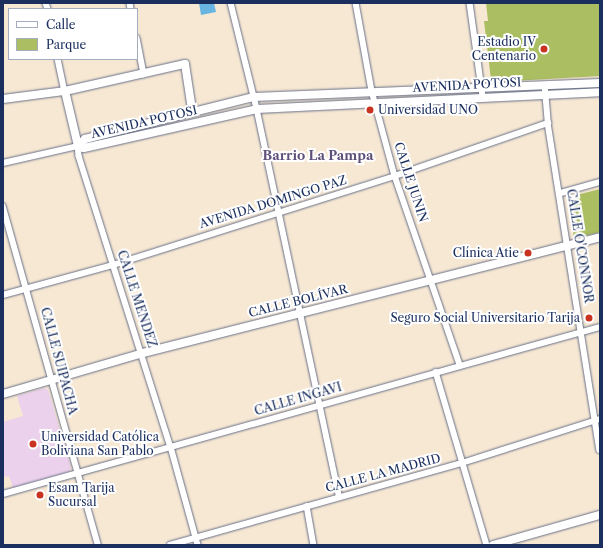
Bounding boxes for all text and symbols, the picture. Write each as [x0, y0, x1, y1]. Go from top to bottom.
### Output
legend [8, 8, 138, 60]
text: Calle [46, 17, 75, 32]
place label: Estadio IV Centenario [472, 35, 536, 63]
text: Parque [46, 37, 86, 52]
marker: Estadio IV Centenario [539, 44, 549, 54]
street label: AVENIDA POTOSI [412, 75, 522, 95]
street label: AVENIDA POTOSI [89, 103, 199, 141]
place label: Universidad UNO [378, 103, 478, 117]
marker: Universidad UNO [365, 105, 375, 115]
street label: CALLE JUNIN [391, 140, 431, 224]
district label: Barrio La Pampa [262, 147, 374, 163]
street label: AVENIDA DOMINGO PAZ [197, 173, 349, 231]
street label: CALLE O'CONNOR [564, 188, 596, 304]
place label: Clínica Atie [452, 246, 519, 260]
marker: Clínica Atie [522, 247, 534, 259]
street label: CALLE MENDEZ [114, 248, 160, 350]
street label: CALLE BOLÍVAR [247, 282, 349, 320]
street label: CALLE SUIPACHA [38, 306, 80, 416]
place label: Seguro Social Universitario Tarija [390, 311, 580, 325]
marker: Seguro Social Universitario Tarija [583, 312, 595, 324]
street label: CALLE INGAVI [253, 380, 343, 418]
place label: Universidad Católica Boliviana San Pablo [41, 430, 159, 458]
marker: Universidad Católica Boliviana San Pablo [28, 439, 38, 449]
street label: CALLE LA MADRID [324, 451, 442, 495]
place label: Esam Tarija Sucursal [48, 481, 115, 509]
marker: Esam Tarija Sucursal [35, 490, 45, 500]

